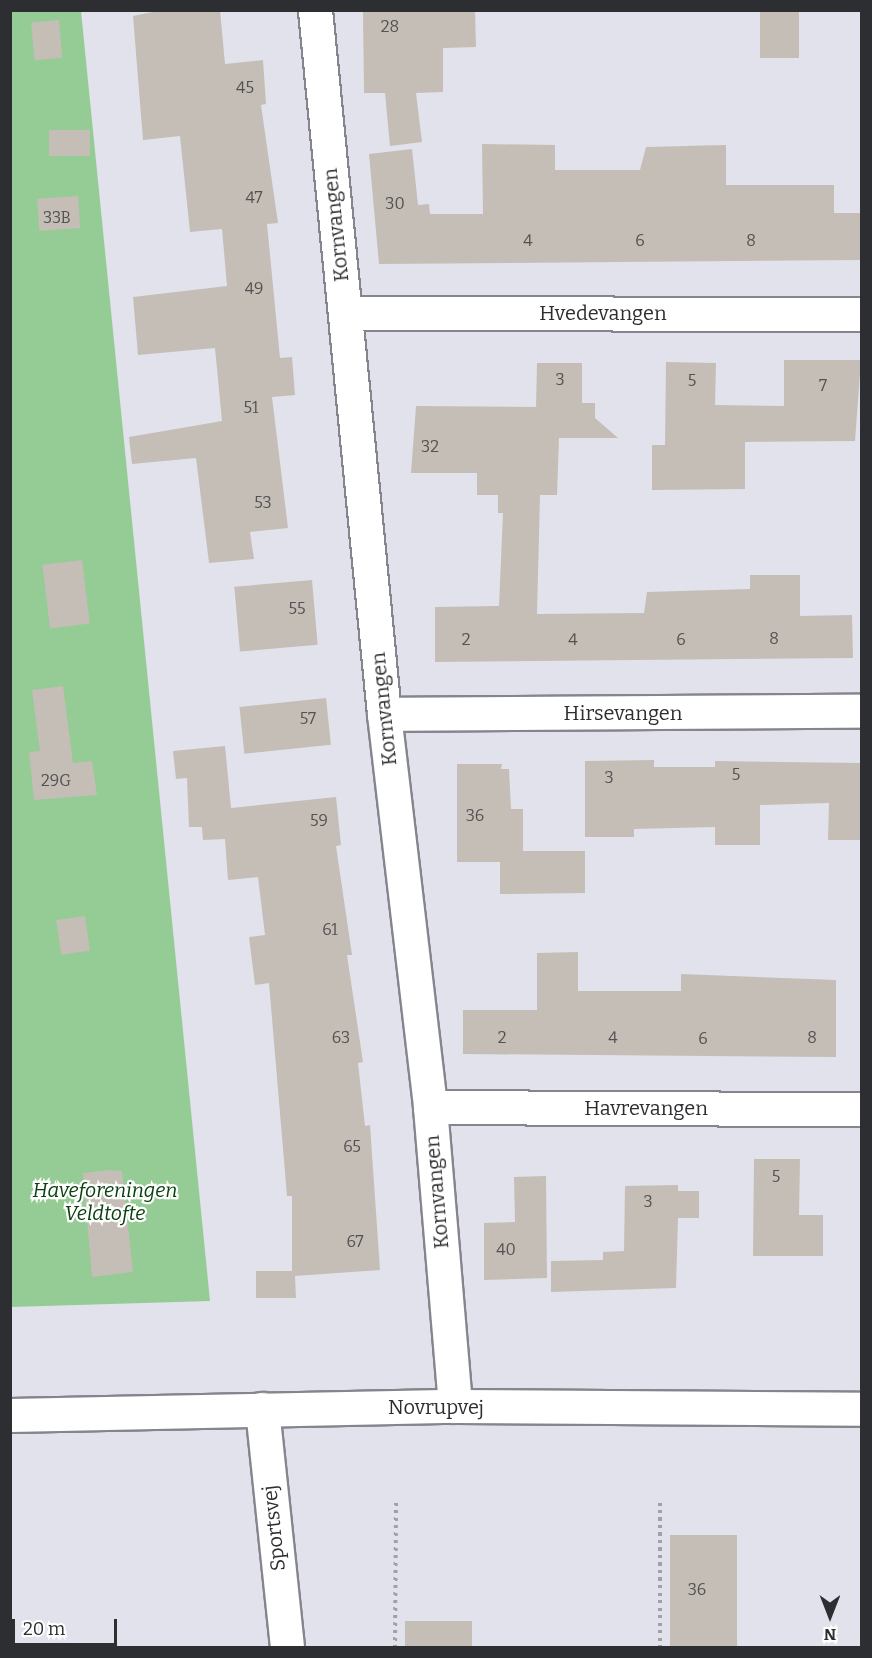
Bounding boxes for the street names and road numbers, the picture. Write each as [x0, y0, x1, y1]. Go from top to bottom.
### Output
street label: Kornvangen [318, 167, 354, 283]
street label: Hvedevangen [539, 301, 667, 325]
street label: Kornvangen [366, 651, 402, 767]
street label: Hirsevangen [564, 701, 682, 725]
street label: Havrevangen [584, 1096, 708, 1120]
street label: Kornvangen [420, 1134, 454, 1250]
street label: Novrupvej [388, 1395, 484, 1419]
street label: Sportsvej [258, 1484, 290, 1572]

